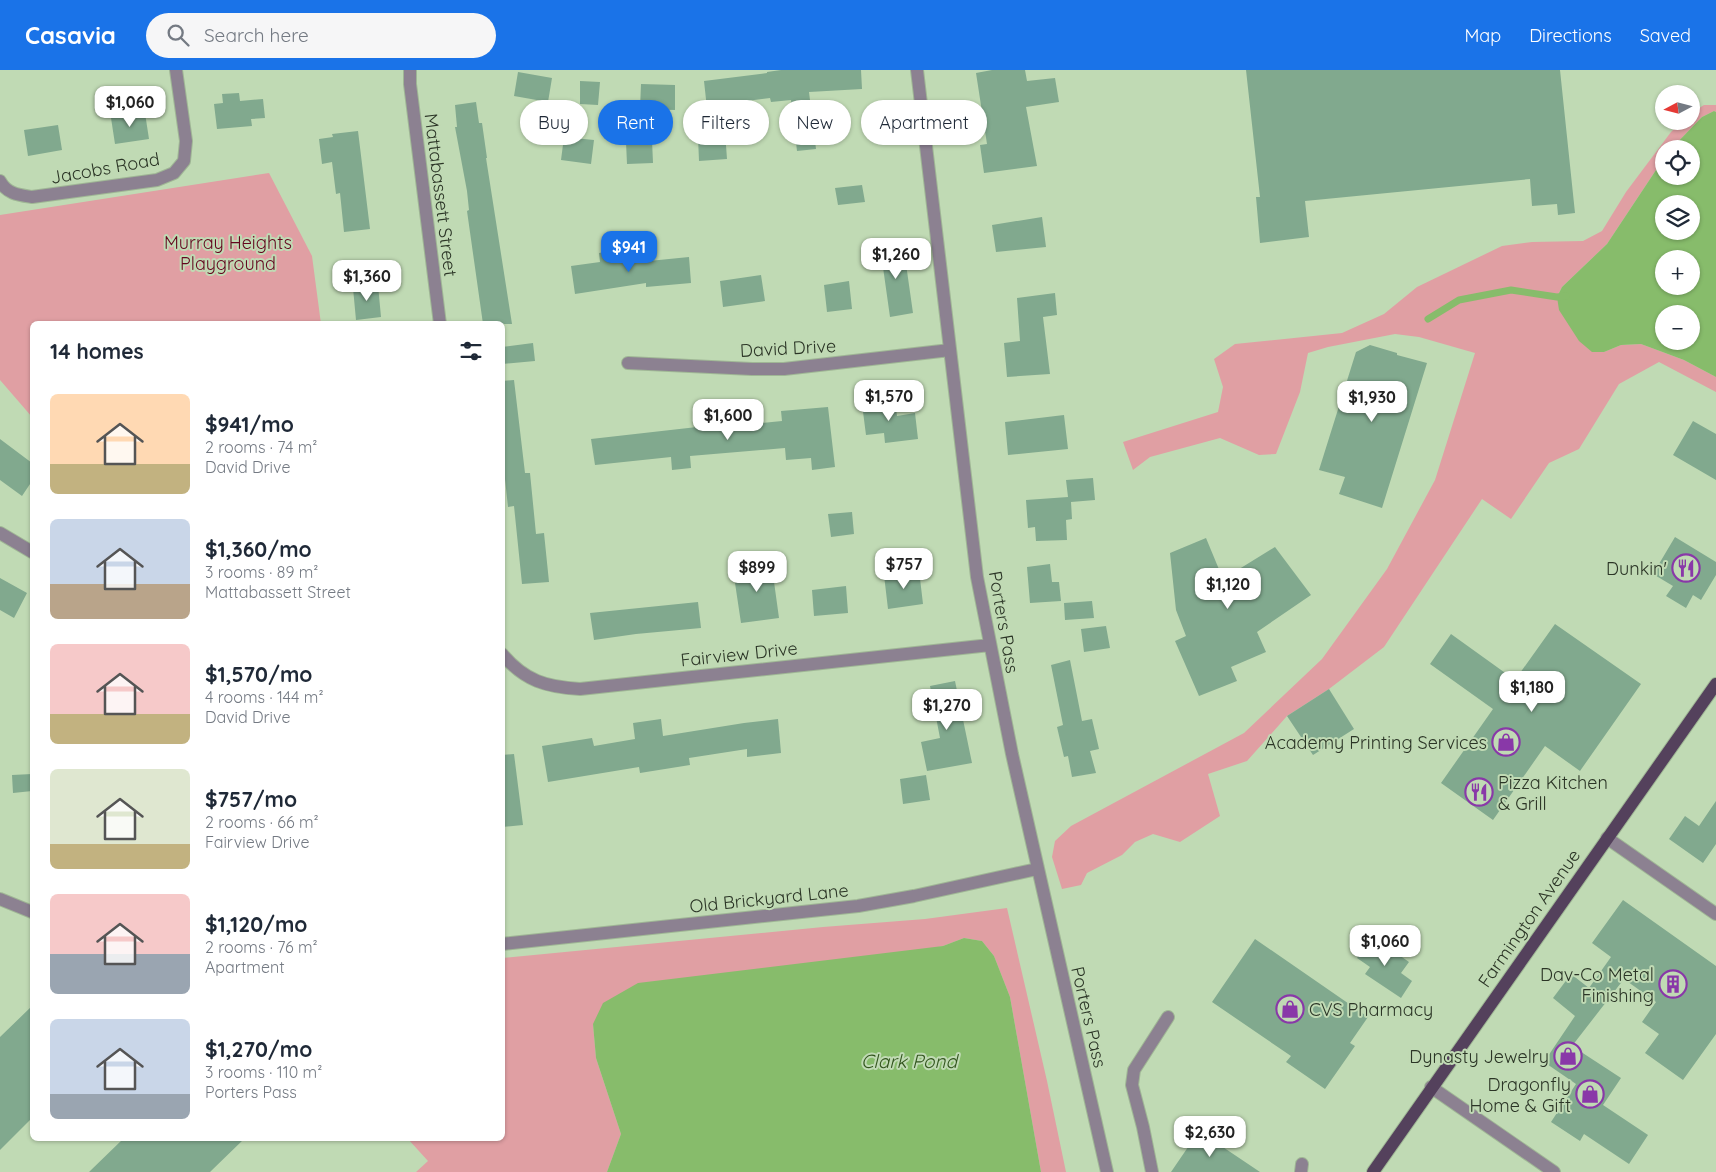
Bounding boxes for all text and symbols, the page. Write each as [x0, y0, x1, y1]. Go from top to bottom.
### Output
search box [146, 13, 496, 58]
text: Casavia [25, 20, 116, 50]
icon: search [164, 21, 192, 49]
text: Search here [204, 23, 309, 47]
text: Map [1464, 24, 1501, 47]
text: Directions [1529, 24, 1612, 47]
text: Saved [1640, 24, 1691, 47]
pin: $1,060 [89, 85, 171, 128]
north arrow [1655, 85, 1700, 130]
map controls [1655, 85, 1700, 350]
text: $1,060 [106, 92, 154, 112]
chip: Buy [520, 100, 588, 145]
chip: Rent [598, 100, 673, 145]
chip: Filters [683, 100, 769, 145]
chip: New [779, 100, 851, 145]
chip: Apartment [861, 100, 987, 145]
street label: Mattabassett Street [420, 112, 462, 278]
button: locate [1655, 140, 1700, 185]
street label: Jacobs Road [49, 147, 161, 189]
button: layers [1655, 195, 1700, 240]
pin: $941 [599, 230, 659, 273]
park label: Murray Heights Playground [164, 231, 292, 275]
text: $941 [612, 237, 646, 257]
pin: $1,260 [855, 238, 937, 280]
text: $1,260 [872, 244, 920, 264]
button: + [1655, 250, 1700, 295]
pin: $1,360 [326, 260, 408, 302]
text: $1,360 [343, 266, 391, 286]
button: − [1655, 305, 1700, 350]
street label: David Drive [739, 334, 837, 362]
icon: filters [457, 337, 485, 365]
text: 14 homes [50, 338, 144, 364]
pin: $1,570 [848, 380, 930, 422]
pin: $1,930 [1331, 380, 1413, 423]
text: $1,570 [865, 386, 913, 406]
text: $1,930 [1348, 387, 1396, 407]
pin: $1,600 [687, 398, 769, 441]
text: $1,600 [704, 405, 752, 425]
text: $941/mo [205, 411, 294, 437]
icon: home [90, 414, 150, 474]
text: 2 rooms · 74 m² [205, 437, 317, 457]
text: David Drive [205, 457, 290, 477]
text: $1,360/mo [205, 536, 312, 562]
icon: home [90, 539, 150, 599]
pin: $757 [874, 548, 934, 590]
pin: $899 [727, 550, 787, 593]
restaurant icon: Dunkin' [1671, 553, 1701, 583]
text: $757 [886, 554, 922, 574]
text: $899 [739, 557, 775, 577]
place label: Dunkin' [1606, 557, 1667, 580]
text: 3 rooms · 89 m² [205, 562, 318, 582]
pin: $1,120 [1187, 568, 1269, 610]
street label: Porters Pass [984, 569, 1024, 675]
text: $1,120 [1206, 574, 1250, 594]
text: Mattabassett Street [205, 582, 351, 602]
street label: Fairview Drive [679, 636, 799, 672]
text: $1,570/mo [205, 661, 312, 687]
icon: home [90, 664, 150, 724]
pin: $1,180 [1491, 670, 1573, 713]
text: $1,180 [1510, 677, 1554, 697]
text: 4 rooms · 144 m² [205, 687, 323, 707]
pin: $1,270 [906, 688, 988, 731]
text: $1,270 [923, 695, 971, 715]
text: David Drive [205, 707, 290, 727]
shop icon: Academy Printing Services [1491, 727, 1521, 757]
place label: Academy Printing Services [1265, 731, 1487, 754]
place label: Pizza Kitchen & Grill [1498, 771, 1608, 815]
restaurant icon: Pizza Kitchen & Grill [1464, 777, 1494, 807]
text: $757/mo [205, 786, 297, 812]
icon: home [90, 789, 150, 849]
text: 2 rooms · 66 m² [205, 812, 319, 832]
text: Fairview Drive [205, 832, 310, 852]
street label: Farmington Avenue [1473, 845, 1585, 991]
street label: Old Brickyard Lane [688, 878, 850, 918]
text: $1,120/mo [205, 911, 307, 937]
icon: home [90, 914, 150, 974]
pin: $1,060 [1344, 924, 1426, 967]
text: $1,060 [1361, 931, 1409, 951]
text: 2 rooms · 76 m² [205, 937, 318, 957]
text: Apartment [205, 957, 285, 977]
place label: Dav-Co Metal Finishing [1540, 963, 1654, 1007]
street label: Porters Pass [1066, 964, 1112, 1070]
building icon: Dav-Co Metal Finishing [1658, 969, 1688, 999]
shop icon: CVS Pharmacy [1275, 994, 1305, 1024]
place label: CVS Pharmacy [1309, 998, 1433, 1021]
text: $1,270/mo [205, 1036, 312, 1062]
icon: home [90, 1039, 150, 1099]
shop icon: Dynasty Jewelry [1553, 1041, 1583, 1071]
place label: Dynasty Jewelry [1409, 1045, 1549, 1068]
water label: Clark Pond [861, 1049, 960, 1073]
text: 3 rooms · 110 m² [205, 1062, 322, 1082]
place label: Dragonfly Home & Gift [1470, 1073, 1571, 1117]
shop icon: Dragonfly Home & Gift [1575, 1079, 1605, 1109]
text: Porters Pass [205, 1082, 297, 1102]
pin: $2,630 [1169, 1116, 1251, 1158]
text: $2,630 [1185, 1122, 1235, 1142]

